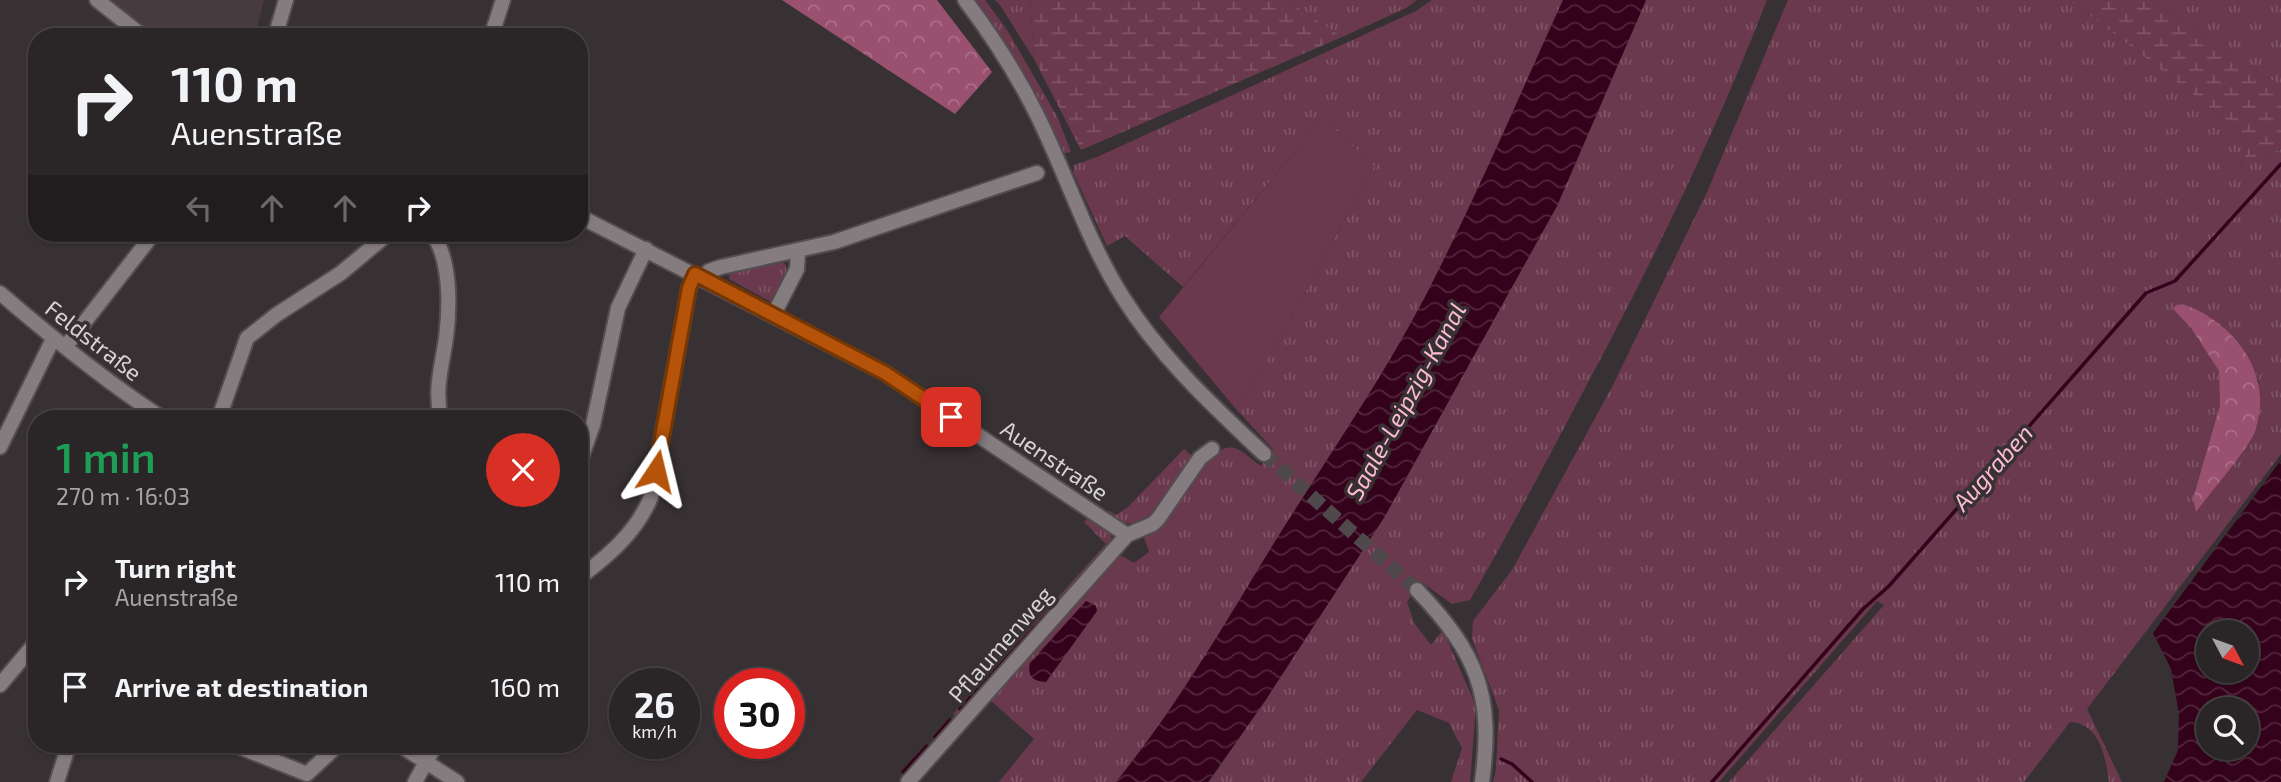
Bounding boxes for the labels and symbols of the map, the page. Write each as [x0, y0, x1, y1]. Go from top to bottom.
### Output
street label: Feldstraße [40, 294, 148, 386]
water label: Saale-Leipzig-Kanal [1339, 297, 1471, 505]
pin [921, 387, 981, 447]
street label: Auenstraße [996, 414, 1114, 506]
water label: Augraben [1945, 418, 2038, 517]
position arrow [619, 434, 693, 508]
street label: Pflaumenweg [942, 580, 1058, 708]
north arrow [2196, 620, 2259, 682]
speed limit sign: 30 [714, 668, 805, 759]

